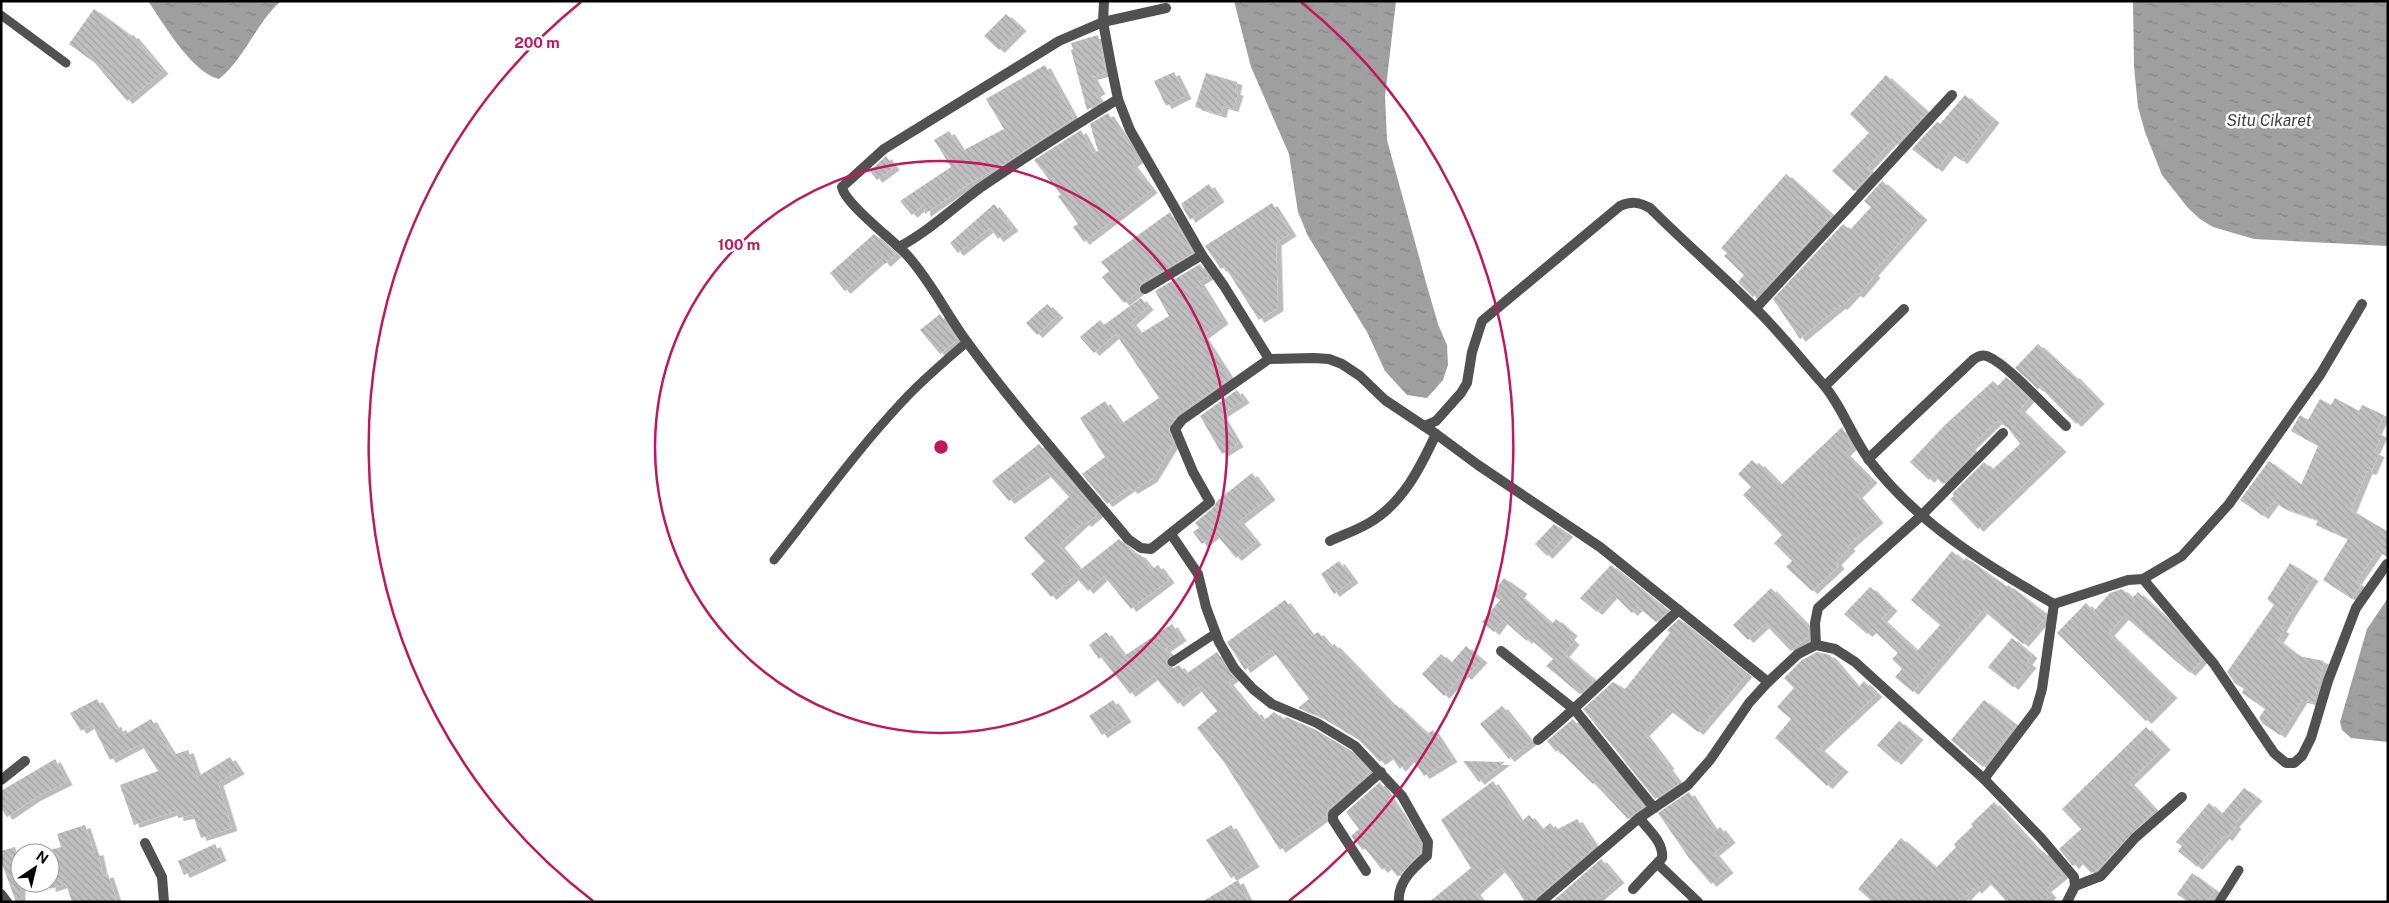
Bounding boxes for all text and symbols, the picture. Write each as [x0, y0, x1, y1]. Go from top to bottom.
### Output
text: 200 m [514, 34, 560, 51]
water label: Situ Cikaret [2226, 111, 2312, 130]
text: 100 m [718, 236, 760, 253]
centre of rings [932, 438, 950, 456]
north arrow [10, 843, 60, 893]
text: N [33, 848, 52, 867]

